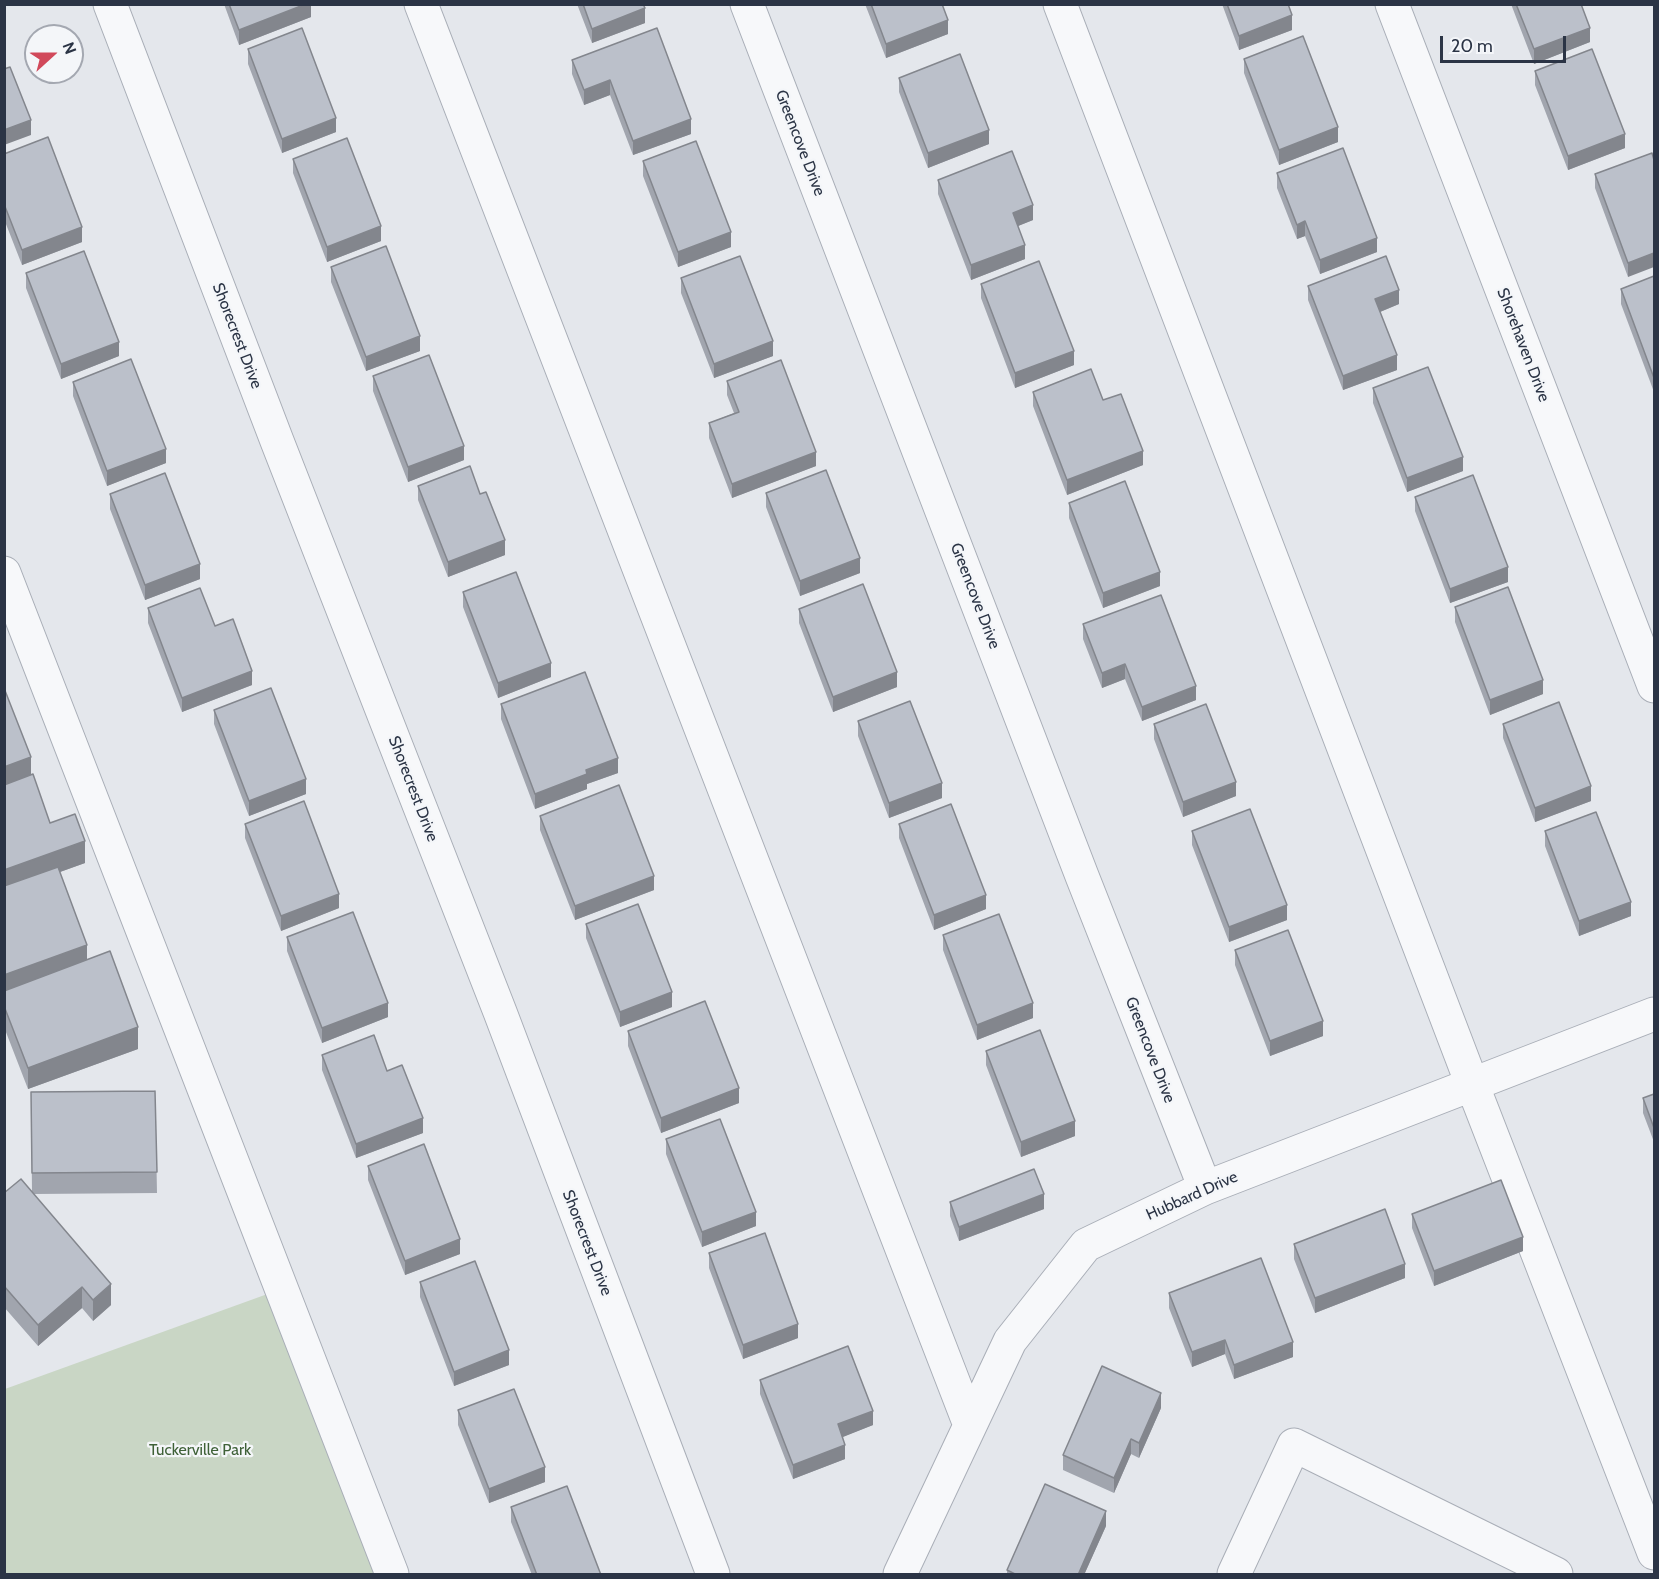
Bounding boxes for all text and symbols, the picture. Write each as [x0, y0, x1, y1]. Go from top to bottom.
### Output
north arrow [24, 24, 84, 84]
scale bar [1443, 24, 1569, 62]
text: 20 m [1451, 35, 1493, 57]
text: N [59, 39, 80, 57]
street label: Greencove Drive [771, 87, 829, 199]
street label: Shorecrest Drive [208, 280, 266, 392]
street label: Shorehaven Drive [1493, 285, 1553, 405]
street label: Greencove Drive [946, 540, 1004, 652]
street label: Shorecrest Drive [384, 733, 442, 845]
street label: Greencove Drive [1121, 994, 1179, 1106]
street label: Hubbard Drive [1143, 1167, 1241, 1225]
street label: Shorecrest Drive [558, 1187, 616, 1299]
park label: Tuckerville Park [149, 1440, 251, 1460]

